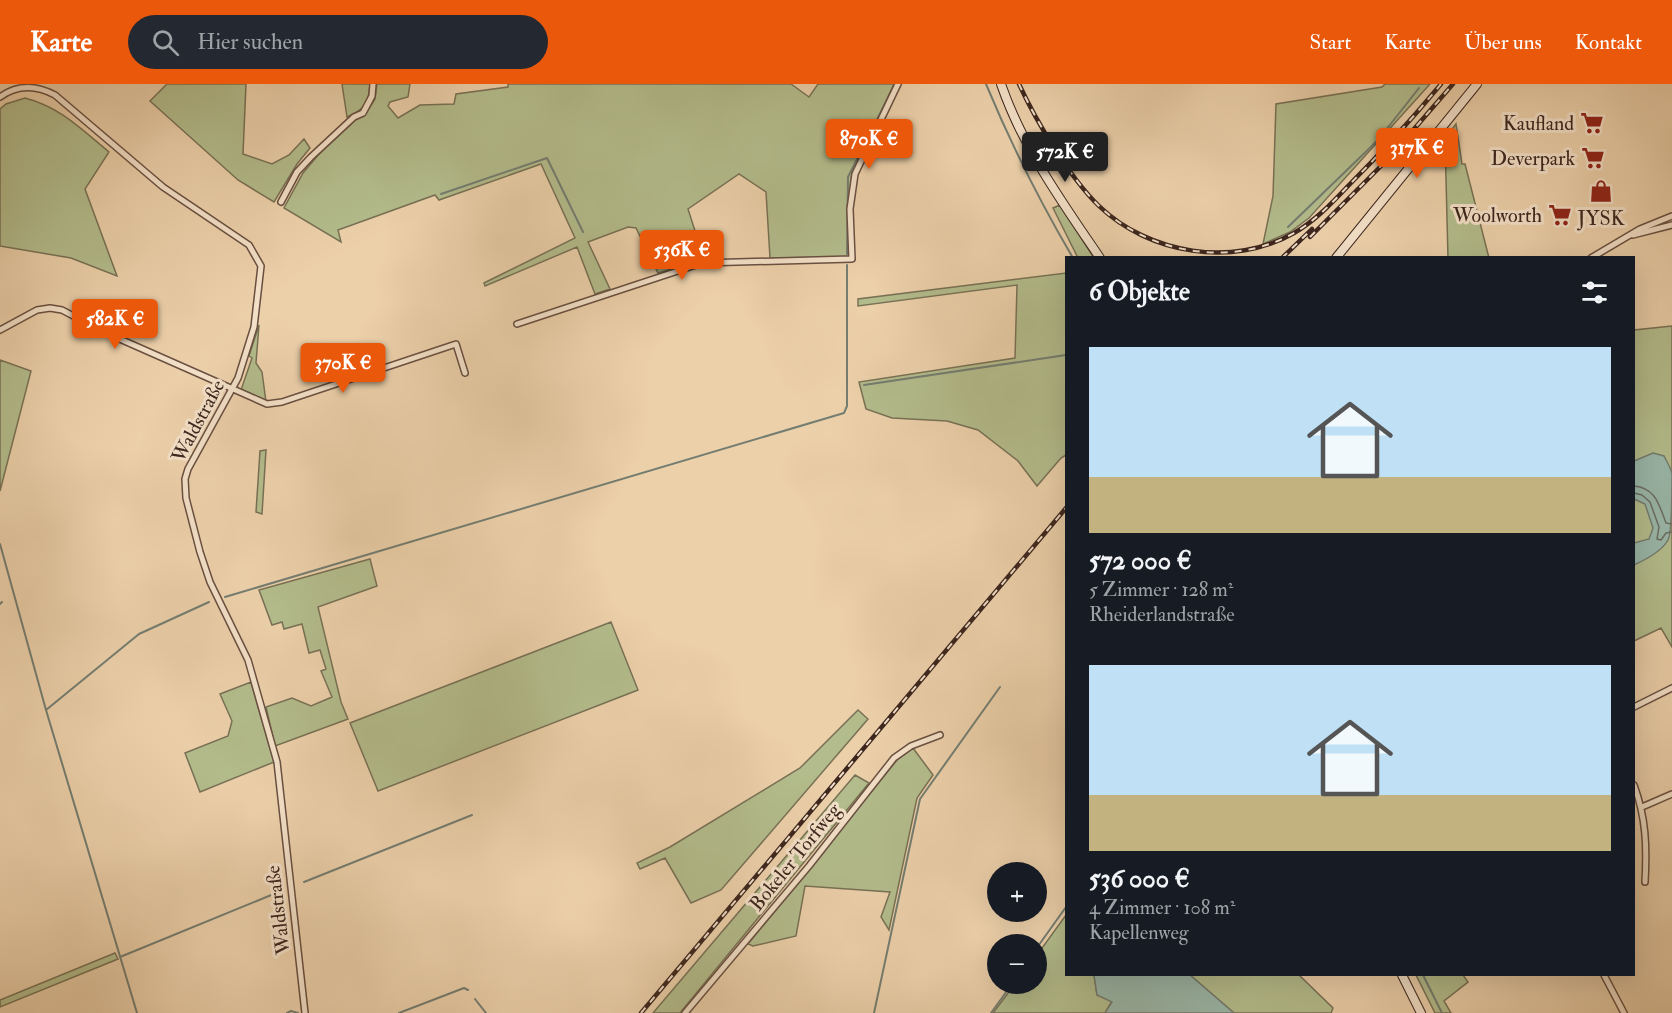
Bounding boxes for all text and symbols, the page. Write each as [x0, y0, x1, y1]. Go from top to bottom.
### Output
search box [128, 15, 548, 69]
text: Karte [30, 25, 92, 60]
icon: search [149, 26, 182, 59]
text: Hier suchen [197, 28, 303, 56]
text: Start [1309, 29, 1351, 56]
text: Karte [1384, 29, 1431, 56]
text: Über uns [1464, 29, 1542, 56]
text: Kontakt [1575, 29, 1642, 56]
supermarket icon: Kaufland [1579, 110, 1605, 136]
place label: Kaufland [1503, 111, 1574, 136]
pin: 870K € [820, 119, 918, 170]
text: 870K € [840, 126, 898, 151]
pin: 317K € [1368, 128, 1466, 179]
pin: 572K € [1016, 132, 1114, 183]
text: 317K € [1390, 135, 1444, 160]
text: 572K € [1036, 139, 1094, 164]
supermarket icon: Deverpark [1580, 145, 1606, 171]
place label: Deverpark [1491, 146, 1575, 172]
shop icon: JYSK [1588, 178, 1614, 204]
supermarket icon: Woolworth [1547, 202, 1573, 228]
place label: Woolworth [1452, 203, 1543, 228]
place label: JYSK [1576, 206, 1626, 231]
pin: 536K € [633, 230, 731, 281]
text: 536K € [654, 237, 710, 262]
text: 6 Objekte [1089, 276, 1190, 308]
icon: filters [1578, 276, 1611, 309]
pin: 582K € [66, 299, 164, 350]
text: 582K € [86, 306, 144, 331]
pin: 370K € [294, 343, 392, 394]
text: 370K € [315, 350, 371, 375]
street label: Waldstraße [165, 375, 230, 467]
icon: home [1296, 386, 1404, 494]
text: 572 000 € [1089, 545, 1192, 577]
text: 5 Zimmer · 128 m² [1089, 577, 1233, 602]
text: Rheiderlandstraße [1089, 602, 1235, 627]
icon: home [1296, 704, 1404, 812]
street label: Bokeler Torfweg [744, 797, 847, 916]
map controls [987, 862, 1047, 994]
button: + [987, 862, 1047, 922]
text: 536 000 € [1089, 863, 1190, 895]
street label: Waldstraße [260, 864, 296, 957]
text: 4 Zimmer · 108 m² [1089, 895, 1235, 920]
text: Kapellenweg [1089, 920, 1189, 945]
button: − [987, 934, 1047, 994]

